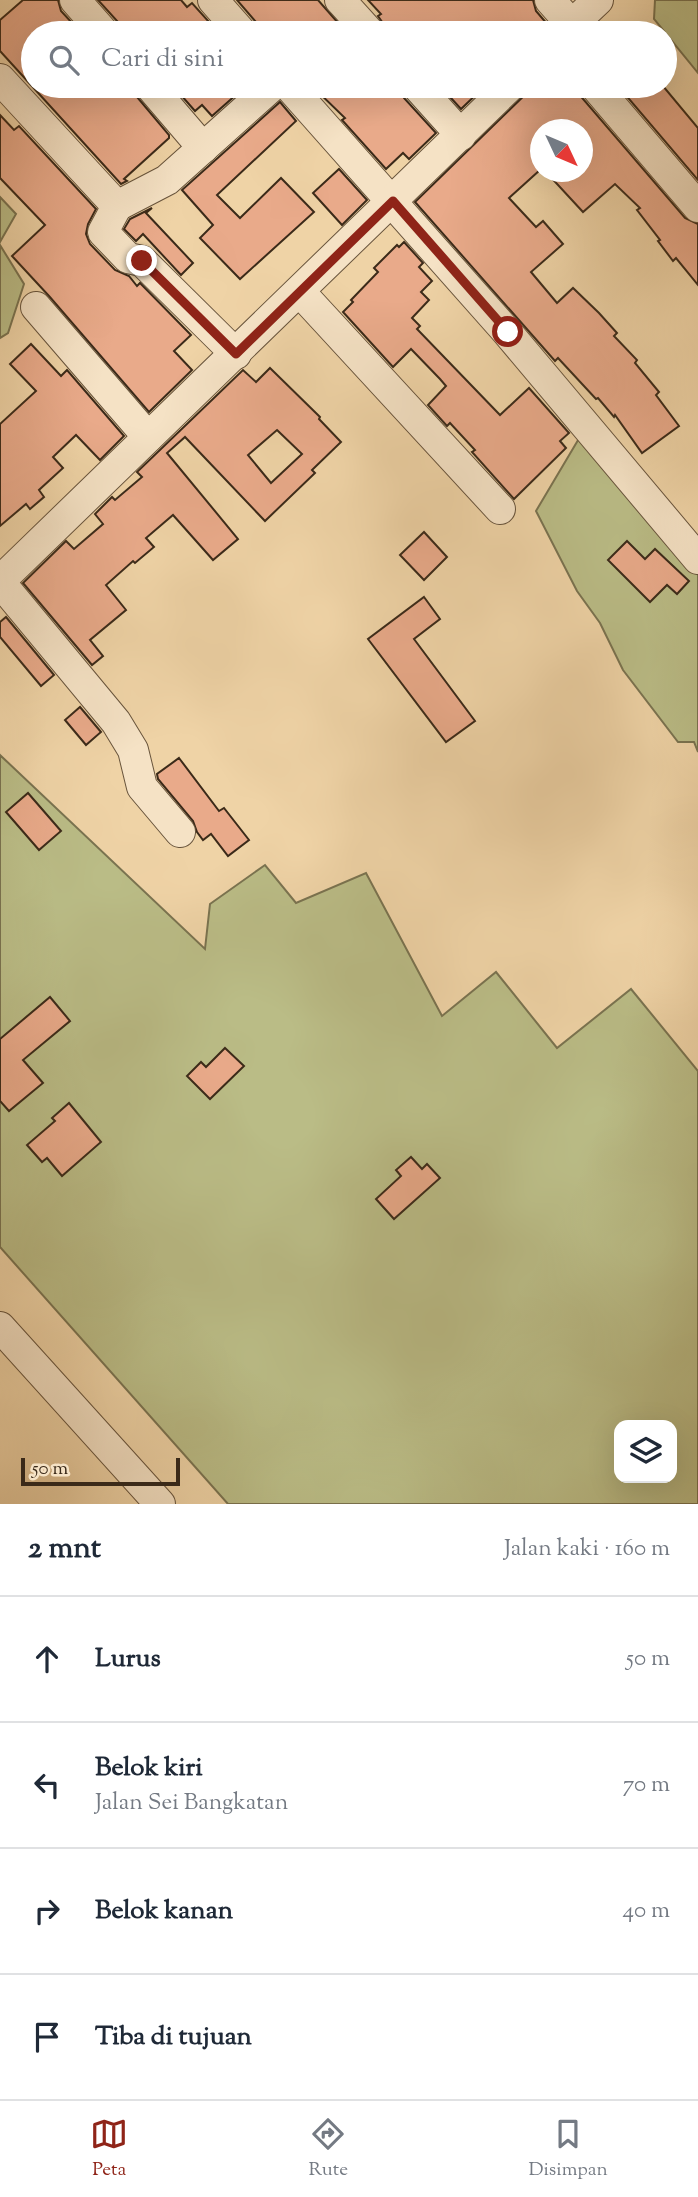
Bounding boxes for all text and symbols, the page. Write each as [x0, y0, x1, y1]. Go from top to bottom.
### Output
search box [21, 21, 677, 98]
icon: search [45, 41, 83, 79]
text: Cari di sini [101, 41, 224, 78]
north arrow [530, 119, 593, 182]
route end [126, 245, 157, 276]
route start [492, 316, 523, 347]
map controls [614, 1420, 677, 1483]
button: layers [614, 1420, 677, 1483]
scale bar [21, 1455, 180, 1487]
text: 50 m [32, 1456, 68, 1483]
text: 2 mnt [28, 1528, 101, 1571]
text: Jalan kaki · 160 m [504, 1533, 670, 1566]
icon: ahead [28, 1640, 66, 1678]
text: Lurus [95, 1641, 161, 1678]
text: 50 m [626, 1643, 670, 1676]
text: Belok kiri [95, 1750, 203, 1787]
icon: left [28, 1766, 66, 1804]
text: 70 m [623, 1769, 670, 1802]
text: Jalan Sei Bangkatan [95, 1787, 288, 1820]
icon: right [28, 1892, 66, 1930]
text: Belok kanan [95, 1893, 233, 1930]
text: 40 m [623, 1895, 670, 1928]
icon: arrive [28, 2018, 66, 2056]
text: Tiba di tujuan [95, 2019, 252, 2056]
tab: Peta [90, 2115, 128, 2184]
tab: Rute [309, 2115, 348, 2184]
tab: Disimpan [528, 2115, 608, 2184]

